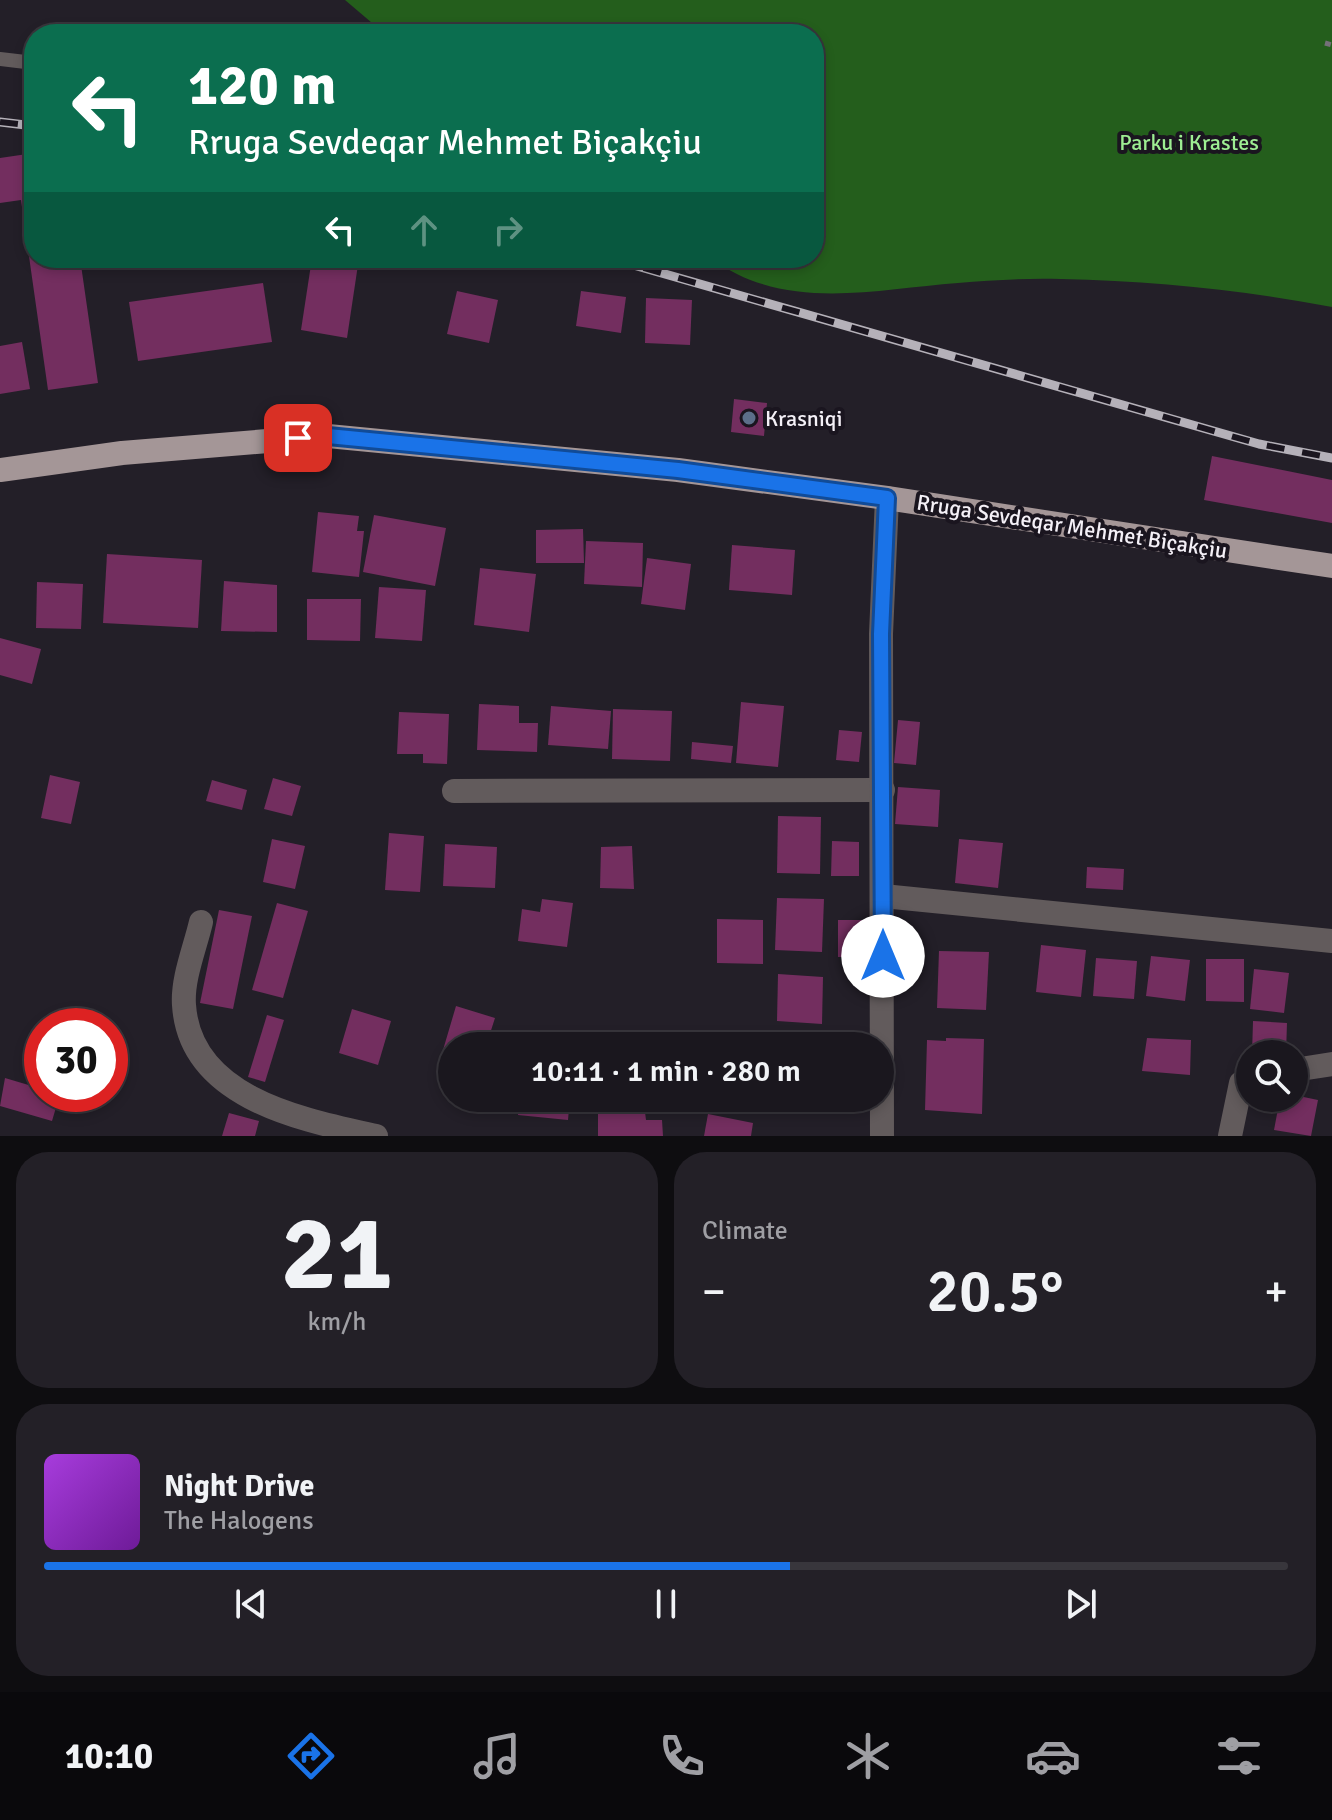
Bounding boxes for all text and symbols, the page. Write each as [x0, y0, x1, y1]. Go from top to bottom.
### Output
text: 120 m [188, 51, 336, 120]
icon: left [56, 56, 160, 160]
text: Rruga Sevdeqar Mehmet Biçakçiu [188, 120, 702, 165]
park label: Parku i Krastes [1119, 129, 1259, 156]
icon: left [318, 208, 362, 252]
icon: ahead [402, 208, 446, 252]
icon: right [486, 208, 530, 252]
pin [264, 404, 332, 472]
place label: Krasniqi [765, 405, 842, 432]
marker: Krasniqi [740, 409, 758, 427]
icon: arrive [276, 416, 320, 460]
street label: Rruga Sevdeqar Mehmet Biçakçiu [915, 489, 1229, 564]
position arrow [841, 914, 925, 998]
speed limit sign: 30 [24, 1008, 128, 1112]
map controls [1236, 1040, 1308, 1112]
button: search [1236, 1040, 1308, 1112]
text: 10:11 · 1 min · 280 m [531, 1053, 801, 1090]
text: 21 [281, 1190, 393, 1318]
text: Climate [702, 1215, 788, 1247]
text: 20.5° [927, 1255, 1063, 1329]
text: − [702, 1265, 726, 1319]
text: + [1264, 1265, 1288, 1319]
text: km/h [308, 1306, 366, 1338]
text: Night Drive [164, 1468, 314, 1505]
text: The Halogens [164, 1505, 314, 1537]
icon: previous [229, 1582, 273, 1626]
icon: pause [644, 1582, 688, 1626]
icon: next [1059, 1582, 1103, 1626]
icon: directions [283, 1728, 339, 1784]
icon: music [469, 1728, 525, 1784]
icon: phone [654, 1728, 710, 1784]
icon: climate [840, 1728, 896, 1784]
icon: car [1025, 1728, 1081, 1784]
icon: filters [1211, 1728, 1267, 1784]
text: 10:10 [65, 1734, 153, 1779]

